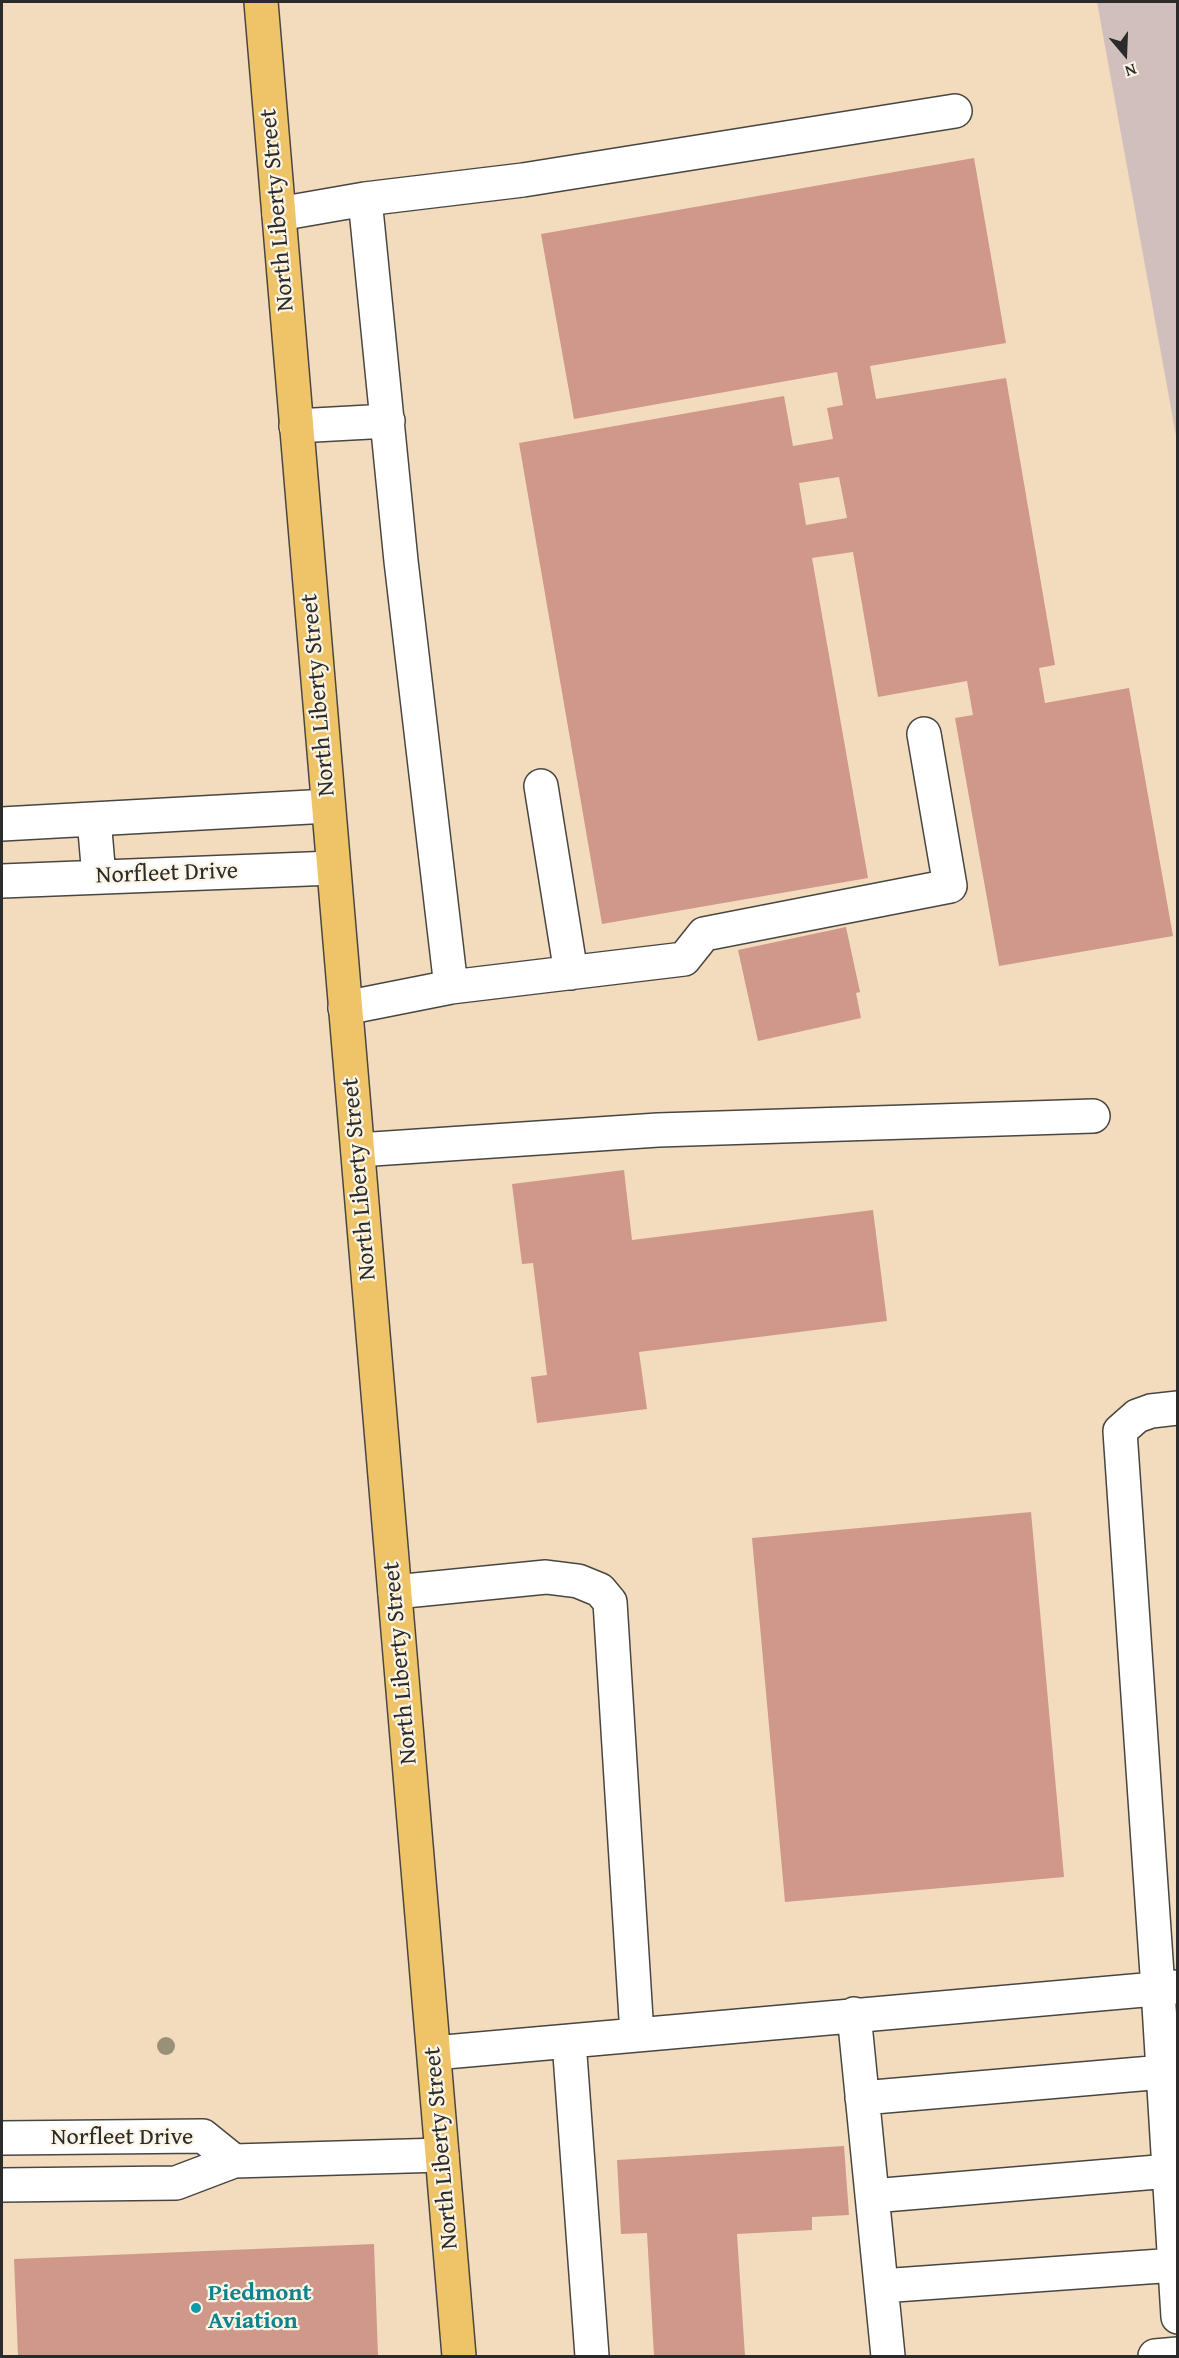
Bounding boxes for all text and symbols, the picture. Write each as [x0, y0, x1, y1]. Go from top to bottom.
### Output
north arrow [1095, 24, 1155, 84]
text: N [1122, 58, 1140, 84]
street label: North Liberty Street [255, 107, 301, 313]
street label: North Liberty Street [296, 592, 342, 798]
street label: Norfleet Drive [95, 857, 239, 891]
street label: North Liberty Street [337, 1076, 383, 1282]
street label: North Liberty Street [378, 1560, 424, 1766]
street label: North Liberty Street [419, 2045, 465, 2251]
street label: Norfleet Drive [51, 2124, 193, 2152]
place label: Piedmont Aviation [208, 2280, 312, 2336]
marker: Piedmont Aviation [189, 2301, 203, 2315]

